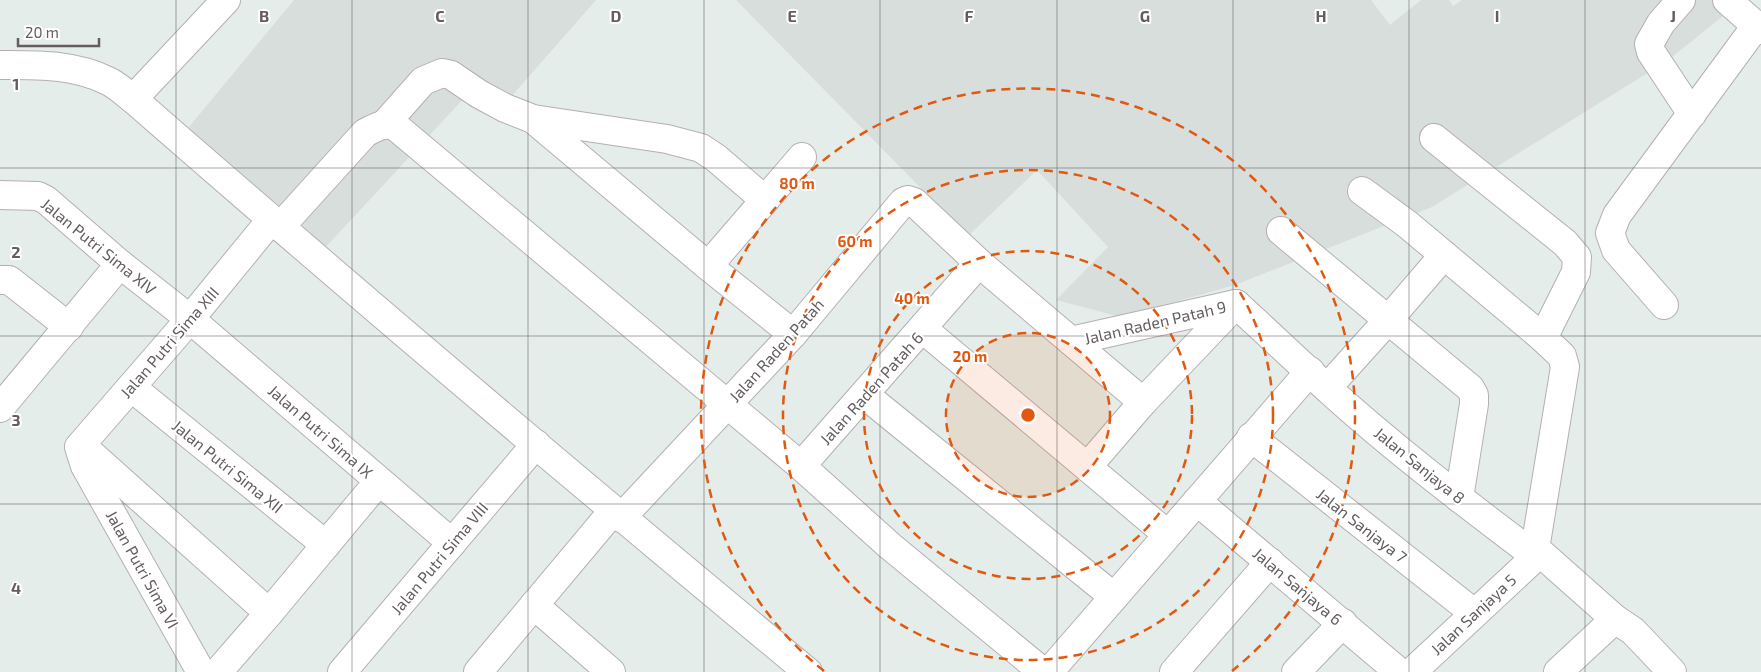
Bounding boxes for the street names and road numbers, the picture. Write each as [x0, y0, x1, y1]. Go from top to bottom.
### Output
street label: Jalan Putri Sima XIV [38, 194, 160, 298]
street label: Jalan Putri Sima XIII [116, 283, 222, 401]
street label: Jalan Raden Patah [725, 294, 827, 406]
street label: Jalan Raden Patah 9 [1082, 296, 1228, 348]
street label: Jalan Raden Patah 6 [815, 328, 927, 448]
street label: Jalan Putri Sima IX [265, 380, 377, 482]
street label: Jalan Putri Sima XII [169, 416, 287, 516]
street label: Jalan Sanjaya 8 [1370, 423, 1469, 508]
street label: Jalan Sanjaya 7 [1312, 484, 1411, 567]
street label: Jalan Putri Sima VIII [387, 498, 491, 618]
street label: Jalan Putri Sima VI [103, 507, 183, 631]
street label: Jalan Sanjaya 6 [1249, 543, 1346, 630]
street label: Jalan Sanjaya 5 [1426, 570, 1520, 659]

